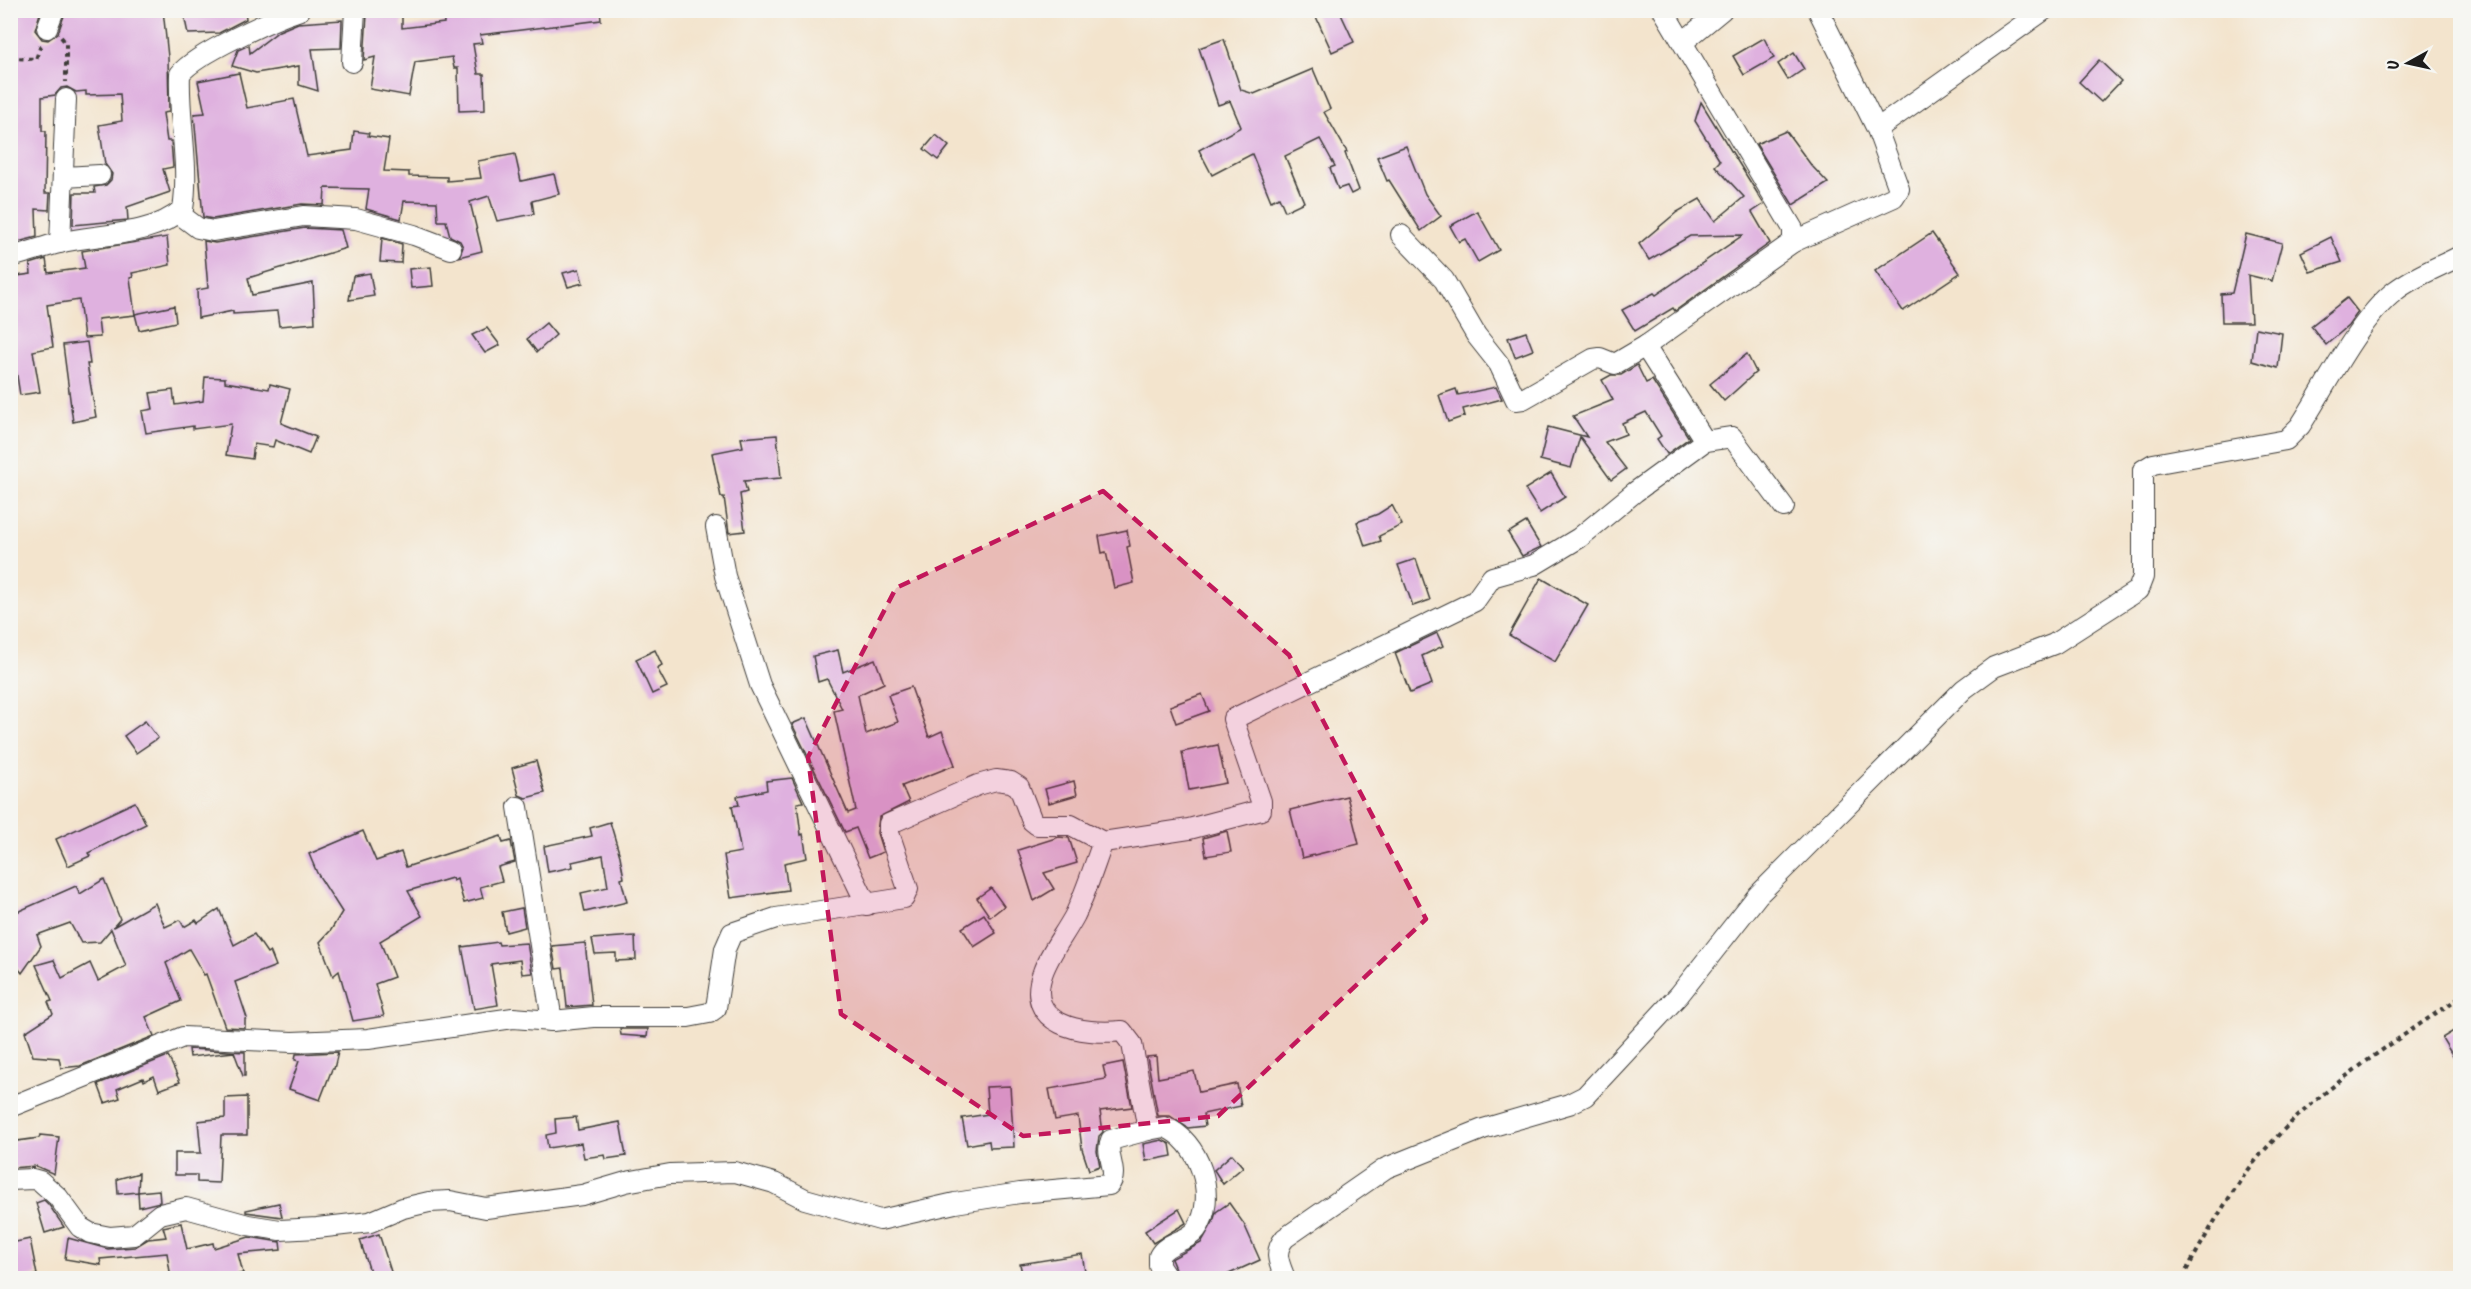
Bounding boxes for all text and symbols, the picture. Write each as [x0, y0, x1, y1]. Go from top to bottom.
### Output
north arrow [2378, 33, 2438, 93]
text: U [2382, 58, 2408, 71]

